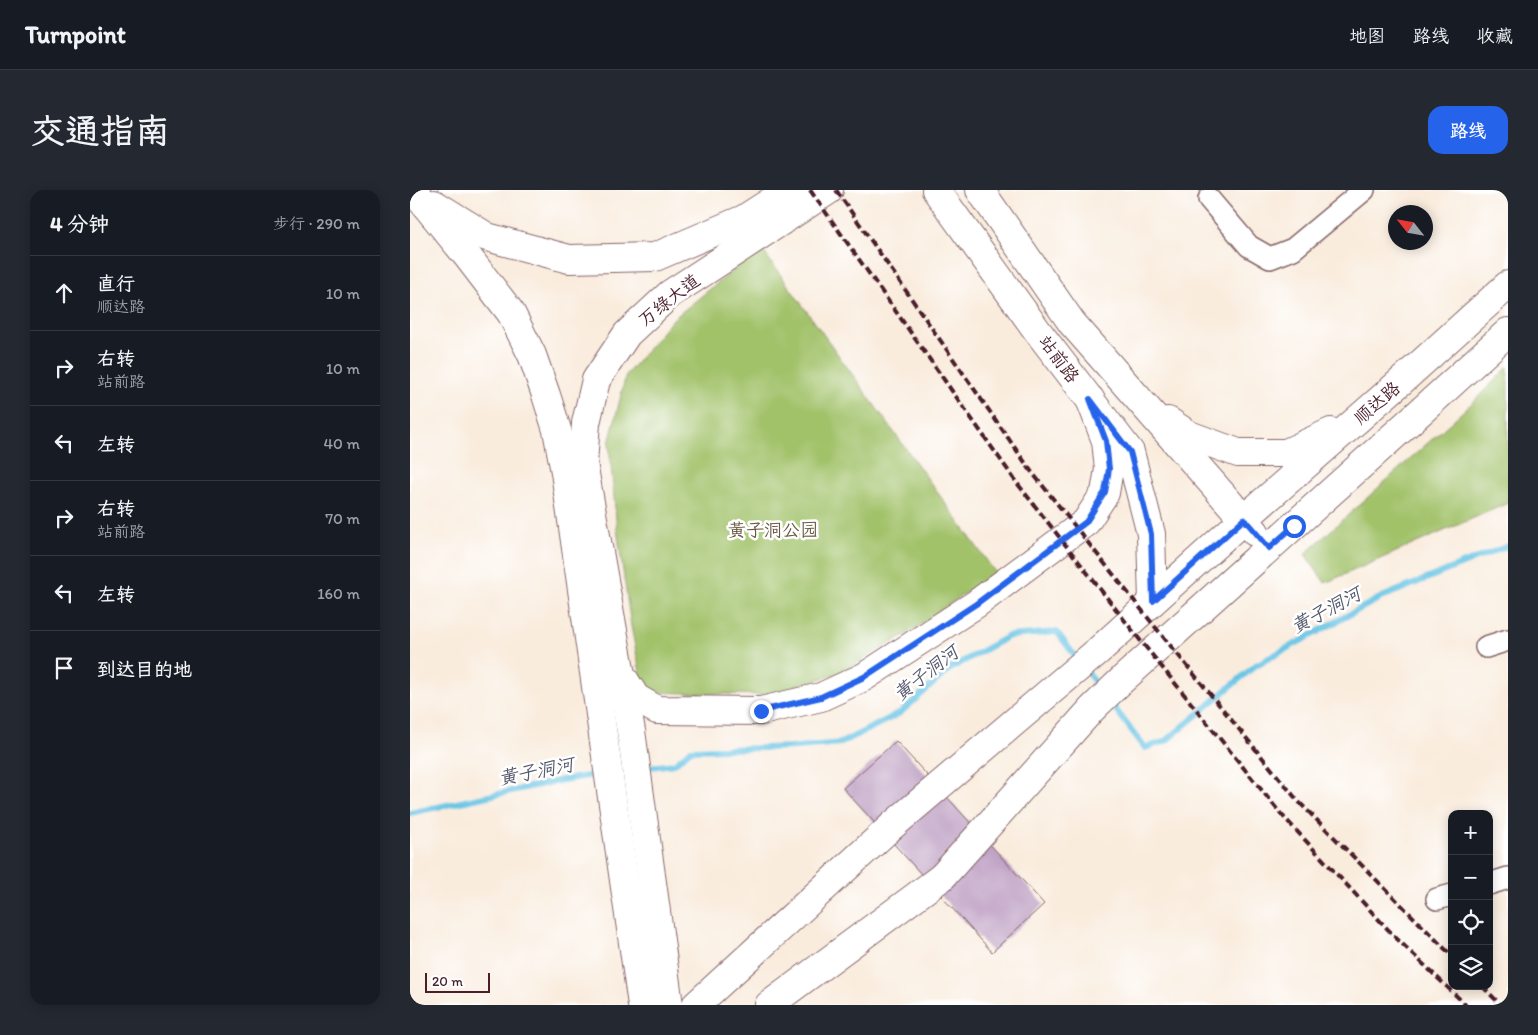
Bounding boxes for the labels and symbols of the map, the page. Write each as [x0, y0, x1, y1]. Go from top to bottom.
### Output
north arrow [1388, 205, 1433, 250]
street label: 万绿大道 [634, 269, 704, 331]
street label: 站前路 [1034, 331, 1084, 387]
street label: 顺达路 [1349, 377, 1405, 429]
route start [1283, 515, 1306, 538]
park label: 黄子洞公园 [728, 519, 818, 541]
water label: 黄子洞河 [1287, 581, 1368, 638]
water label: 黄子洞河 [889, 639, 965, 705]
route end [750, 700, 773, 723]
water label: 黄子洞河 [496, 752, 578, 790]
scale bar [425, 970, 490, 993]

